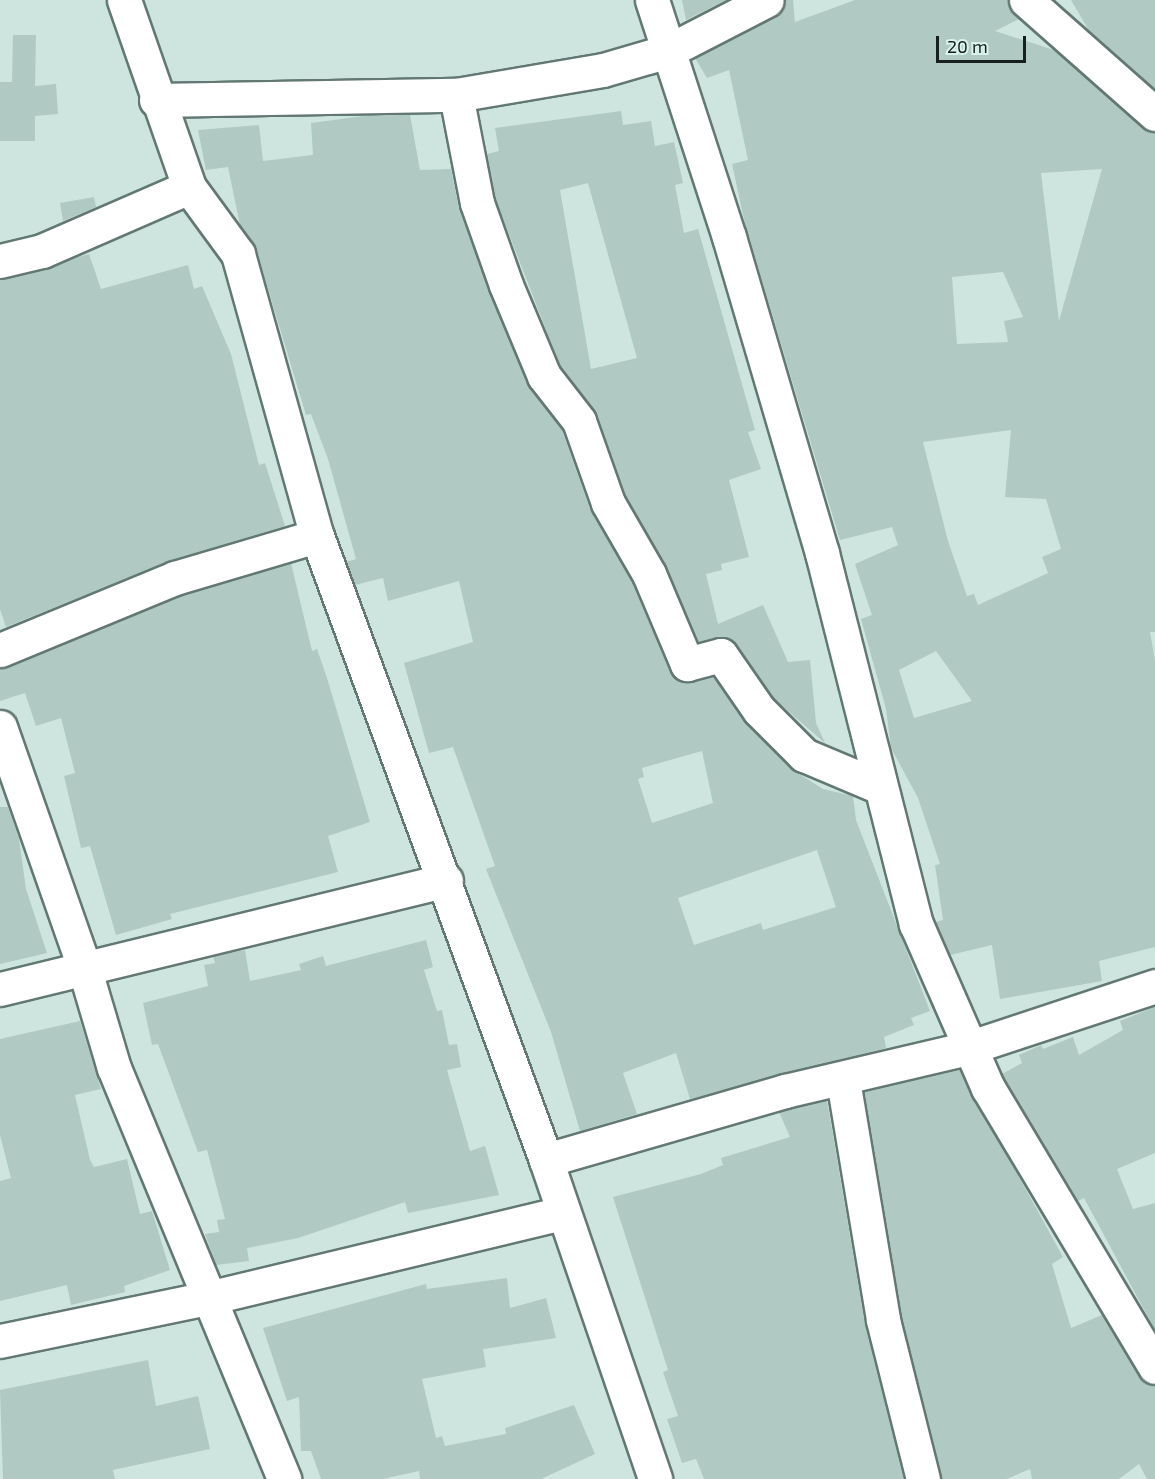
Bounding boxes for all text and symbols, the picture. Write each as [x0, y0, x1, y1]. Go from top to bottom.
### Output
scale bar [939, 24, 1029, 62]
text: 20 m [947, 35, 988, 57]

